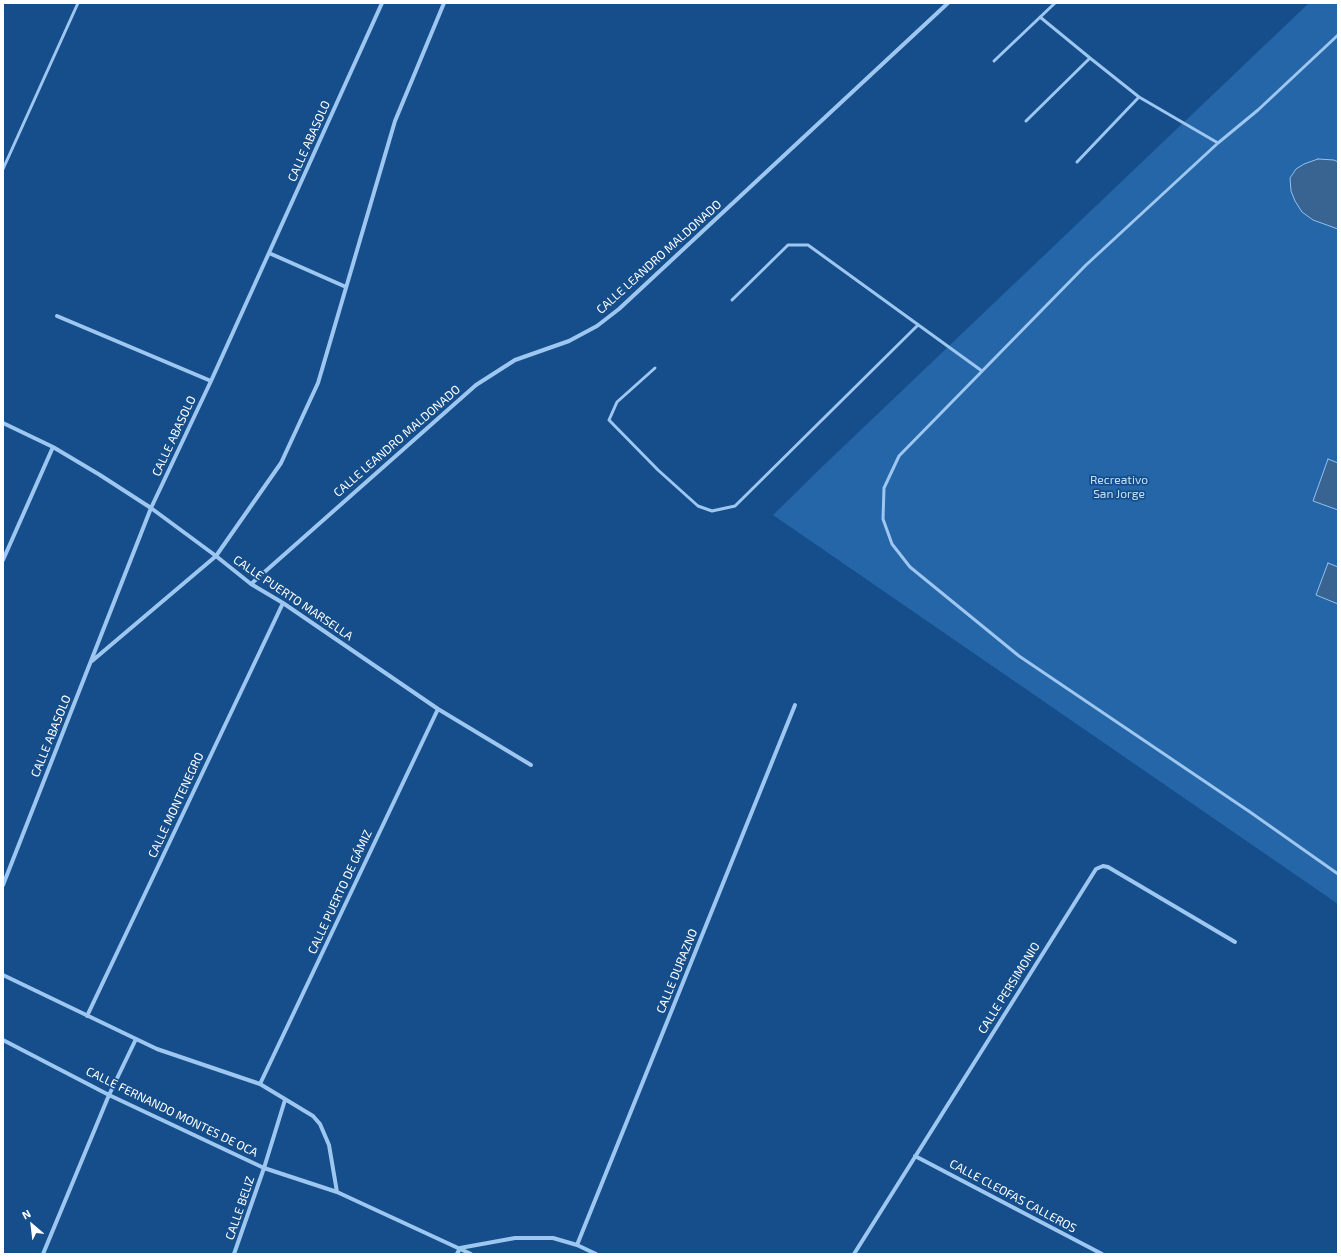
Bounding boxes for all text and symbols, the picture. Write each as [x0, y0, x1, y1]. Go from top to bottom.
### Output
street label: CALLE ABASOLO [285, 98, 333, 184]
street label: CALLE LEANDRO MALDONADO [594, 197, 724, 317]
street label: CALLE LEANDRO MALDONADO [331, 382, 463, 500]
street label: CALLE ABASOLO [149, 393, 199, 479]
park label: Recreativo San Jorge [1090, 473, 1148, 501]
street label: CALLE PUERTO MARSELLA [230, 553, 356, 643]
street label: CALLE ABASOLO [28, 693, 74, 779]
street label: CALLE MONTENEGRO [145, 750, 207, 860]
street label: CALLE PUERTO DE GÁMIZ [305, 828, 375, 956]
street label: CALLE DURAZNO [653, 927, 701, 1015]
street label: CALLE PERSIMONIO [975, 940, 1043, 1036]
street label: CALLE FERNANDO MONTES DE OCA [84, 1064, 260, 1160]
street label: CALLE CLEOFAS CALLEROS [947, 1156, 1079, 1236]
street label: CALLE BELIZ [222, 1174, 258, 1242]
north arrow [12, 1205, 52, 1245]
text: N [20, 1206, 33, 1222]

